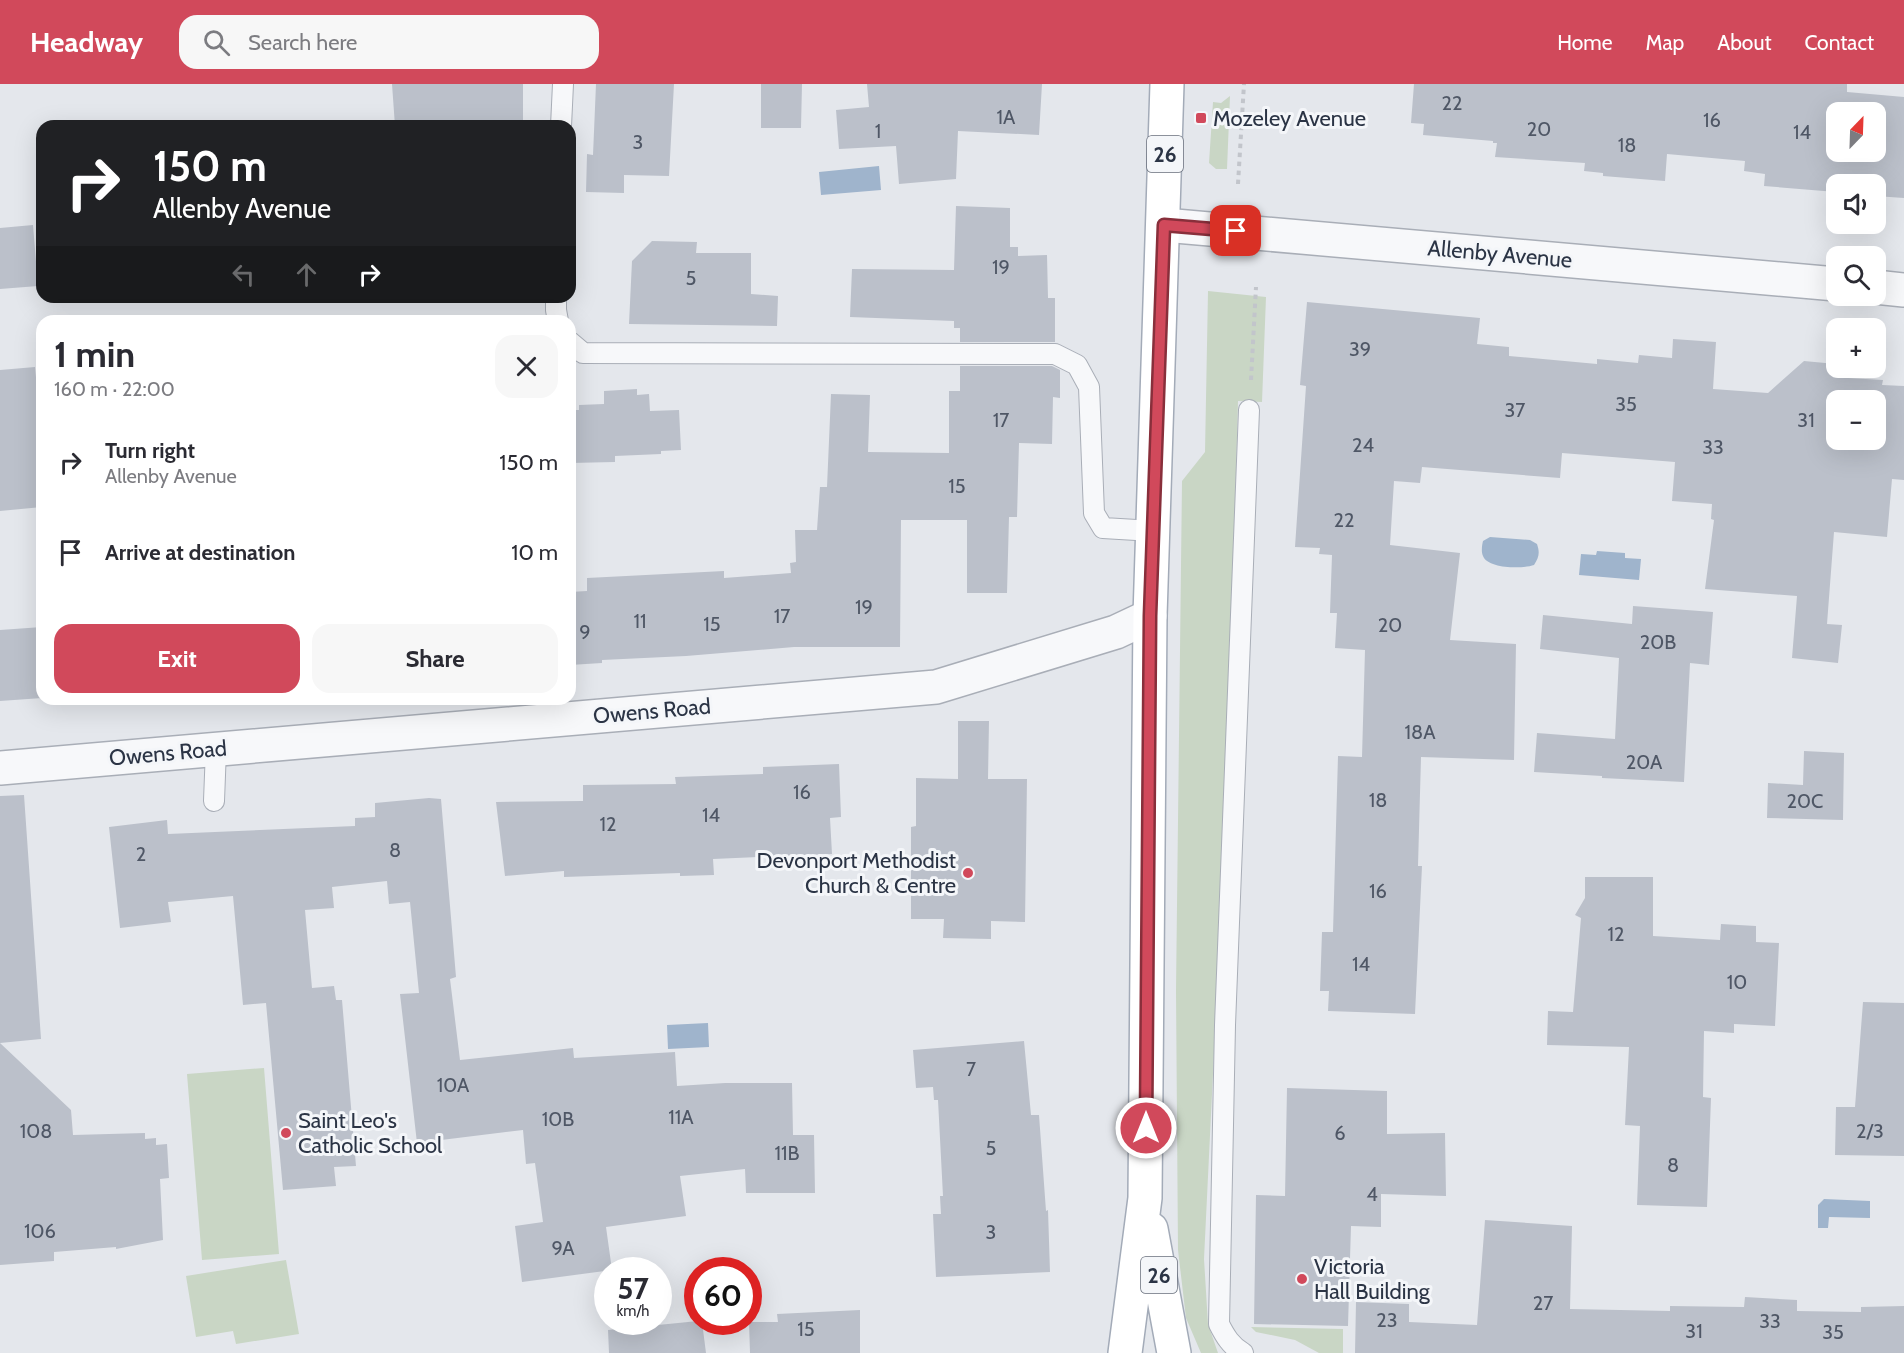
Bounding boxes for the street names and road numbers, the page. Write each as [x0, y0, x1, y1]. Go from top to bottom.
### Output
road number: 26 [1147, 136, 1183, 172]
street label: Allenby Avenue [1427, 234, 1573, 274]
street label: Owens Road [592, 692, 712, 730]
street label: Owens Road [108, 734, 228, 772]
road number: 26 [1141, 1257, 1177, 1293]

